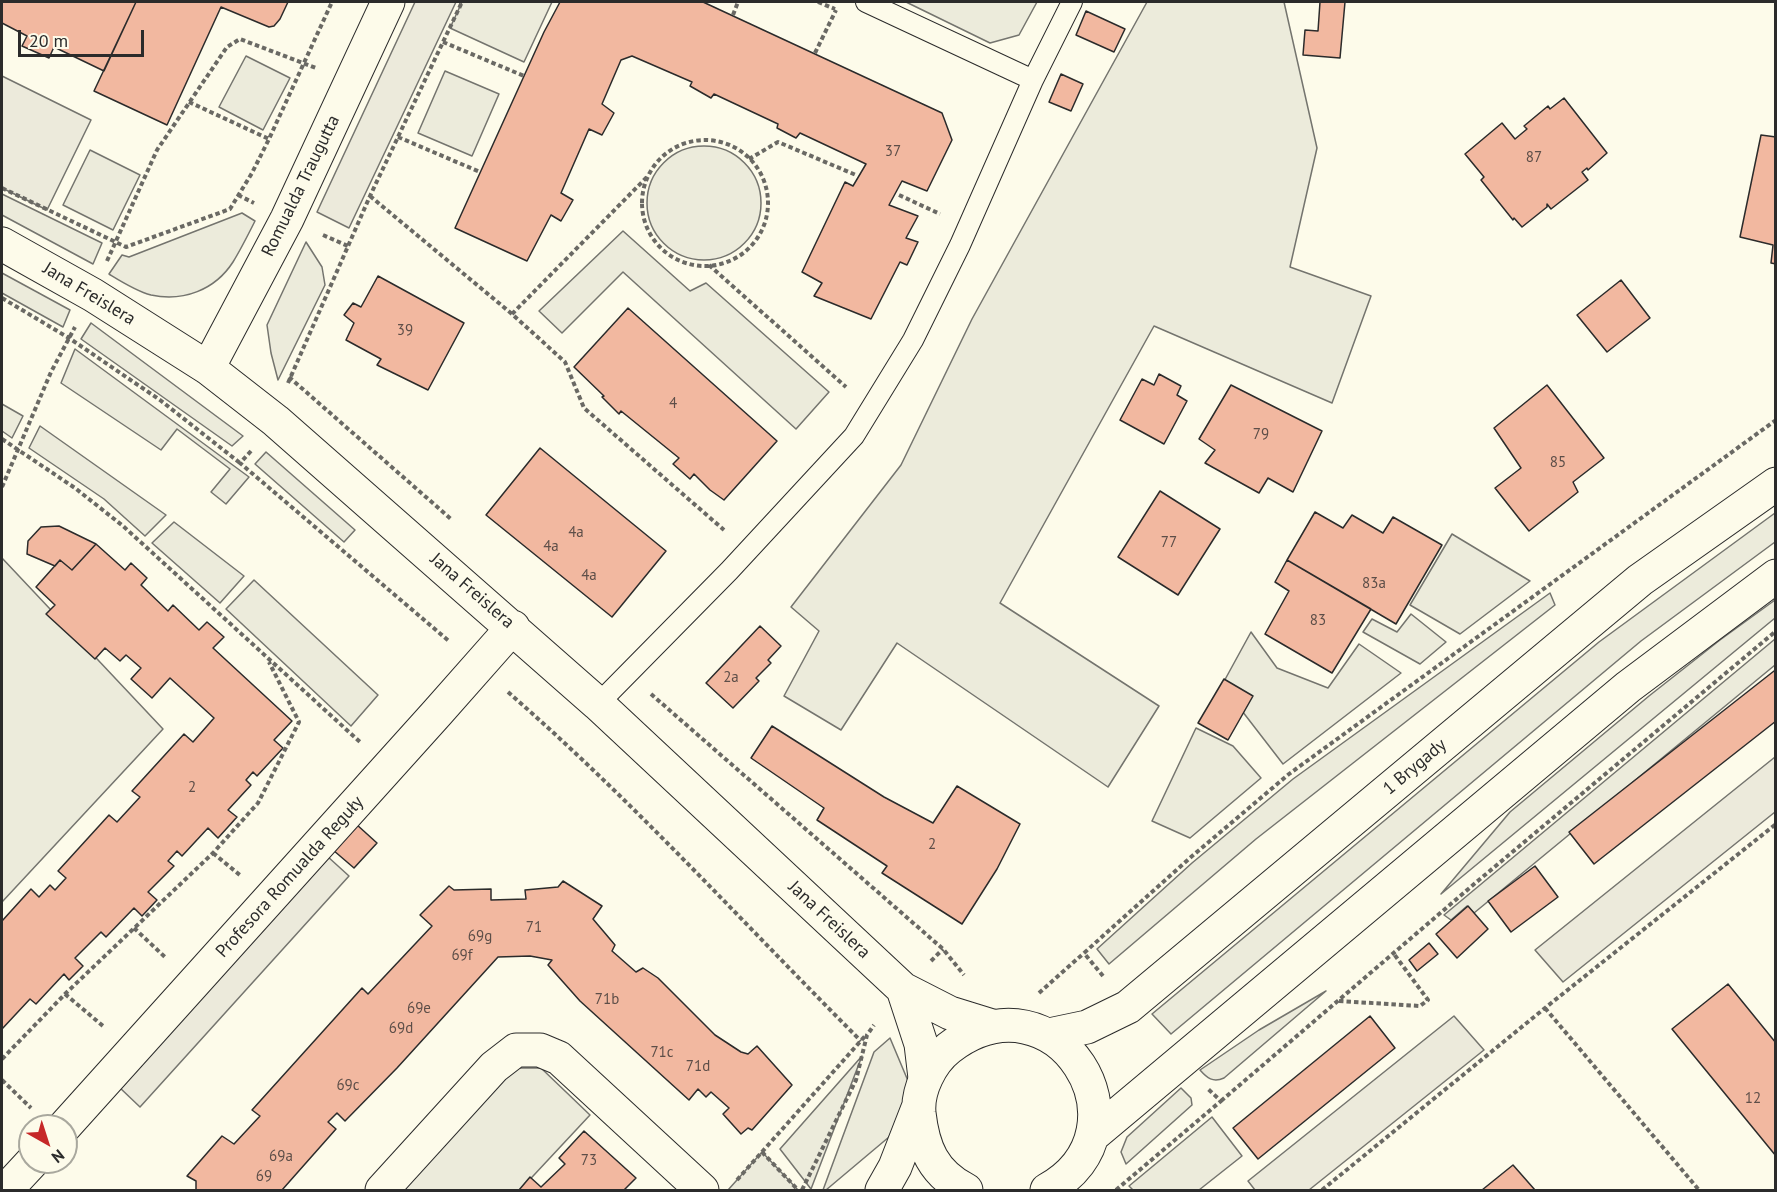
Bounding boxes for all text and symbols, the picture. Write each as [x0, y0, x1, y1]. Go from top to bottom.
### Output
scale bar [21, 18, 147, 56]
text: 20 m [29, 29, 68, 52]
street label: Romualda Traugutta [257, 112, 345, 260]
house number: 37 [885, 143, 901, 161]
house number: 87 [1526, 149, 1542, 167]
street label: Jana Freislera [39, 258, 139, 330]
house number: 39 [397, 322, 413, 340]
house number: 4 [669, 395, 677, 413]
house number: 79 [1253, 426, 1269, 444]
house number: 85 [1550, 454, 1566, 472]
house number: 4a [568, 524, 584, 542]
house number: 77 [1161, 534, 1177, 552]
house number: 4a [543, 538, 559, 556]
street label: Jana Freislera [426, 549, 518, 633]
house number: 4a [581, 567, 597, 585]
house number: 83a [1362, 575, 1386, 593]
house number: 83 [1310, 612, 1326, 630]
house number: 2a [723, 669, 739, 687]
street label: 1 Brygady [1379, 734, 1451, 800]
house number: 2 [188, 779, 196, 797]
street label: Profesora Romualda Reguły [212, 792, 368, 962]
house number: 2 [928, 836, 936, 854]
street label: Jana Freislera [784, 877, 874, 963]
house number: 71 [526, 919, 542, 937]
house number: 69g [468, 928, 492, 946]
house number: 69f [451, 947, 473, 965]
house number: 71b [595, 991, 619, 1009]
house number: 69e [407, 1000, 431, 1018]
house number: 69d [389, 1020, 413, 1038]
house number: 71c [650, 1044, 674, 1062]
house number: 71d [686, 1058, 710, 1076]
house number: 69c [336, 1077, 360, 1095]
house number: 12 [1745, 1090, 1761, 1108]
north arrow [18, 1114, 78, 1174]
text: N [48, 1145, 68, 1168]
house number: 69a [269, 1148, 293, 1166]
house number: 73 [581, 1152, 597, 1170]
house number: 69 [256, 1168, 272, 1186]

